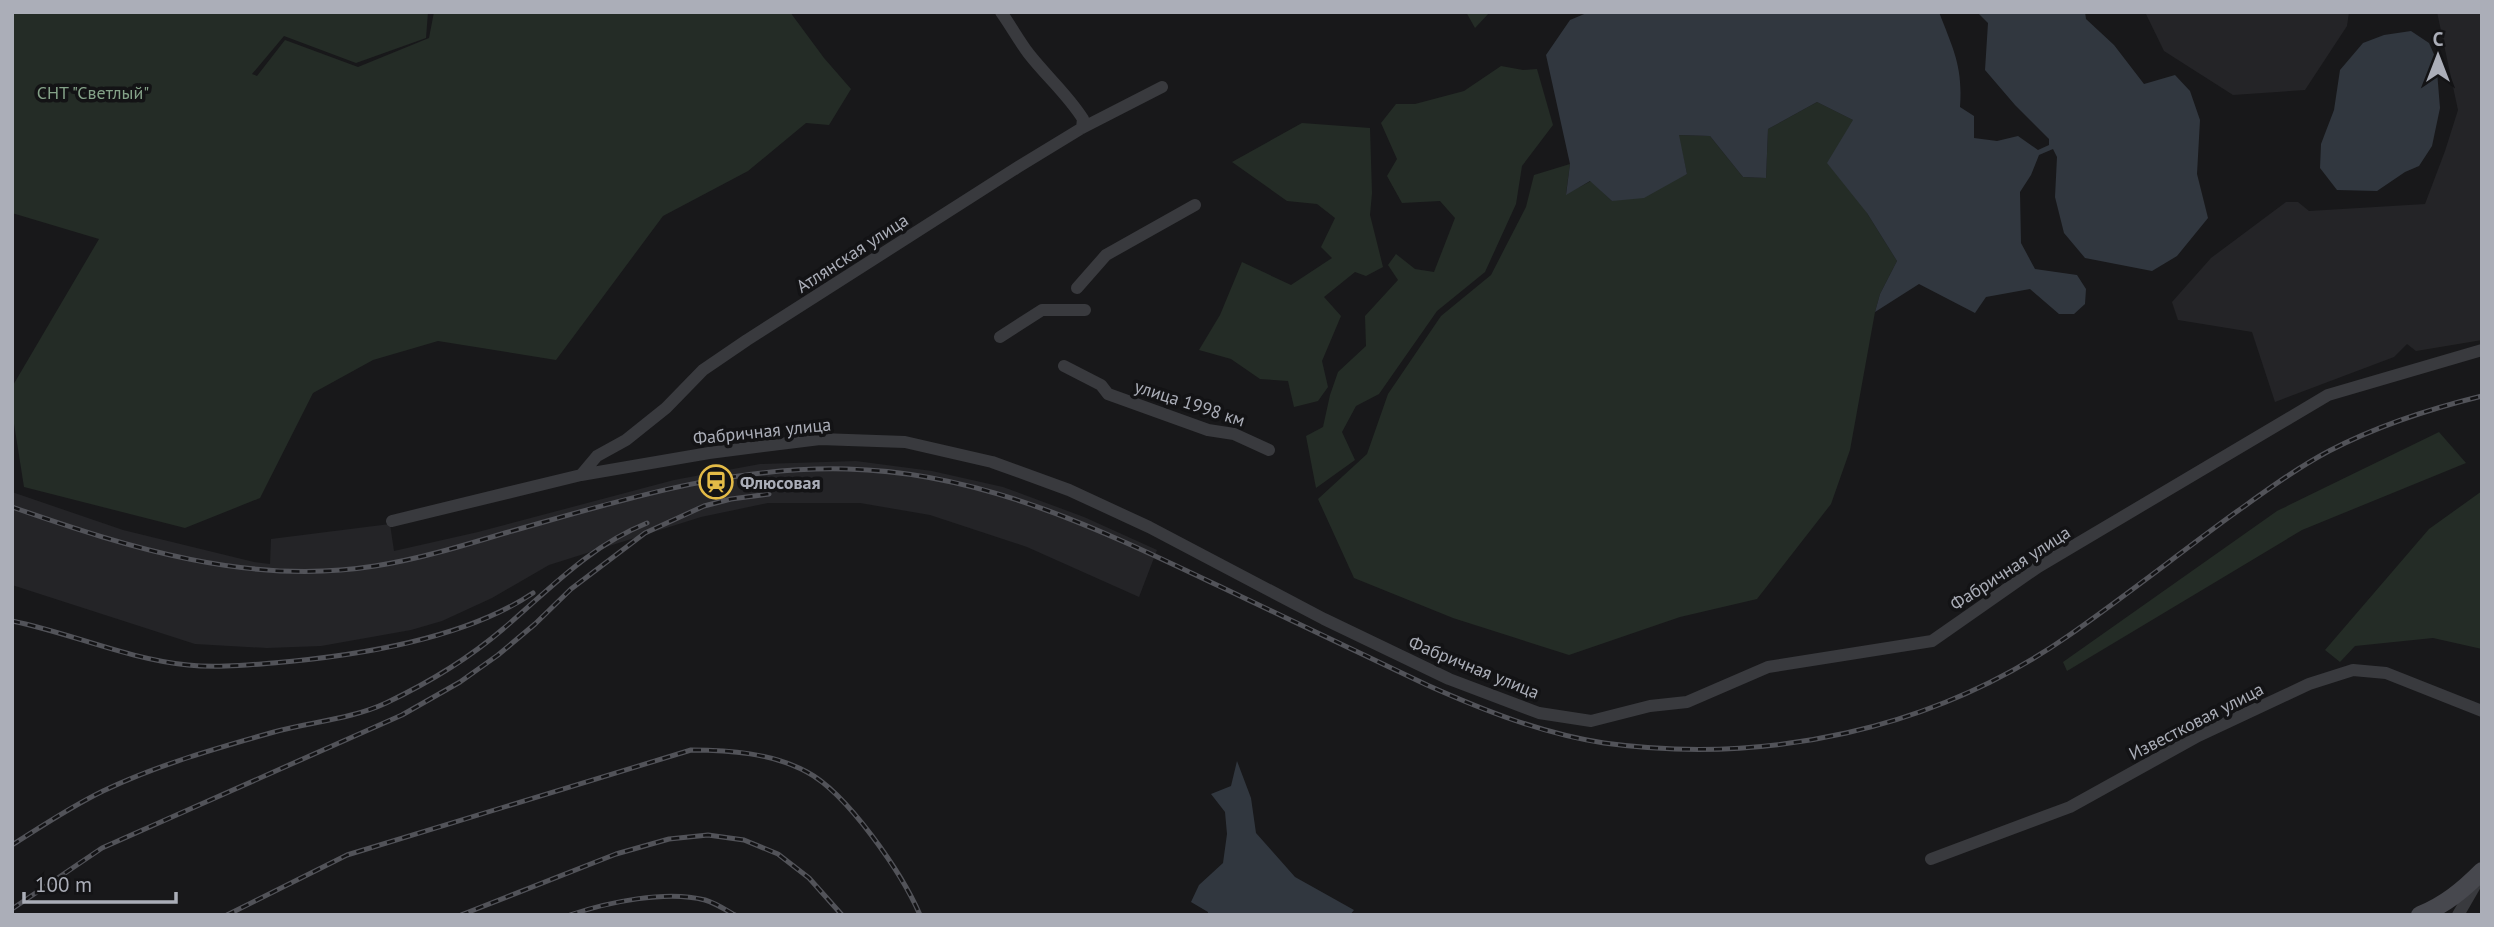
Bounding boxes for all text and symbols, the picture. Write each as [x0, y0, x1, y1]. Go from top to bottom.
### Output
north arrow [2403, 21, 2473, 91]
text: С [2433, 27, 2444, 51]
park label: СНТ "Светлый" [37, 81, 149, 104]
street label: Атлянская улица [792, 208, 912, 298]
street label: улица 1998 км [1132, 374, 1248, 432]
street label: Фабричная улица [692, 412, 832, 450]
station icon: Флюсовая [697, 463, 735, 501]
place label: Флюсовая [740, 471, 821, 494]
street label: Фабричная улица [1946, 521, 2074, 615]
street label: Фабричная улица [1405, 630, 1543, 704]
street label: Известковая улица [2125, 677, 2267, 765]
scale bar [24, 860, 177, 904]
text: 100 m [35, 871, 92, 898]

